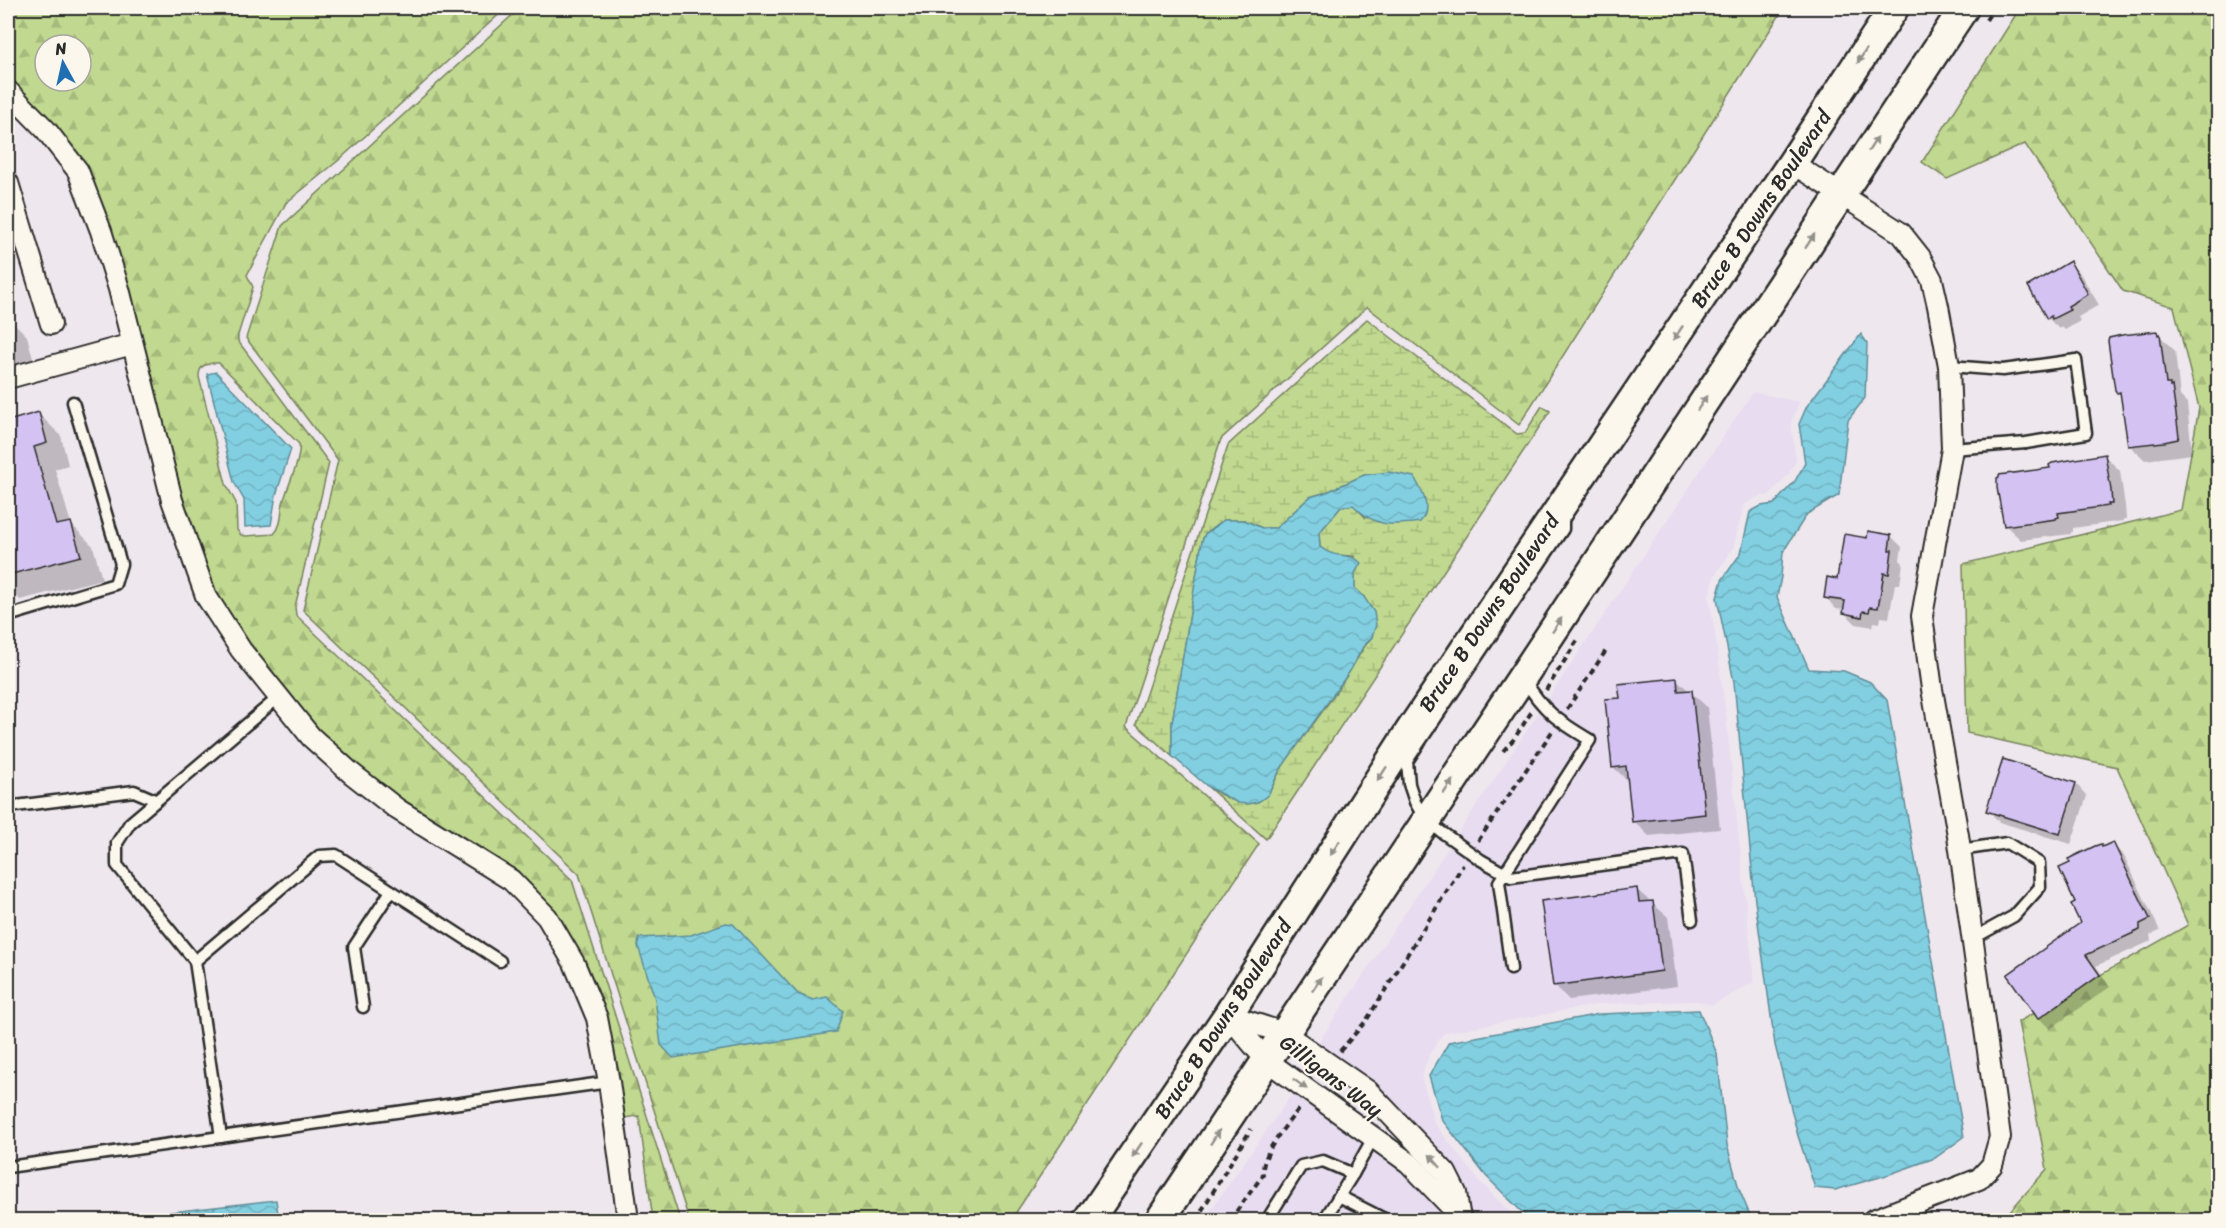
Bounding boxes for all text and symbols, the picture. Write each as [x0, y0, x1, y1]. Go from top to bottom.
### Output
north arrow [33, 33, 93, 93]
text: N [52, 33, 69, 64]
one-way arrow [1856, 48, 1868, 64]
street label: Bruce B Downs Boulevard [1680, 100, 1843, 316]
one-way arrow [1867, 137, 1879, 153]
one-way arrow [1804, 233, 1816, 249]
one-way arrow [1672, 325, 1683, 342]
one-way arrow [1697, 395, 1708, 412]
street label: Bruce B Downs Boulevard [1408, 504, 1571, 720]
one-way arrow [1551, 617, 1562, 633]
one-way arrow [1376, 766, 1388, 782]
one-way arrow [1443, 779, 1454, 795]
one-way arrow [1329, 840, 1340, 857]
street label: Bruce B Downs Boulevard [1144, 909, 1303, 1127]
one-way arrow [1311, 976, 1322, 992]
street label: Gilligans Way [1271, 1024, 1391, 1128]
one-way arrow [1291, 1078, 1307, 1090]
one-way arrow [1210, 1128, 1221, 1145]
one-way arrow [1132, 1142, 1143, 1158]
one-way arrow [1429, 1154, 1442, 1169]

